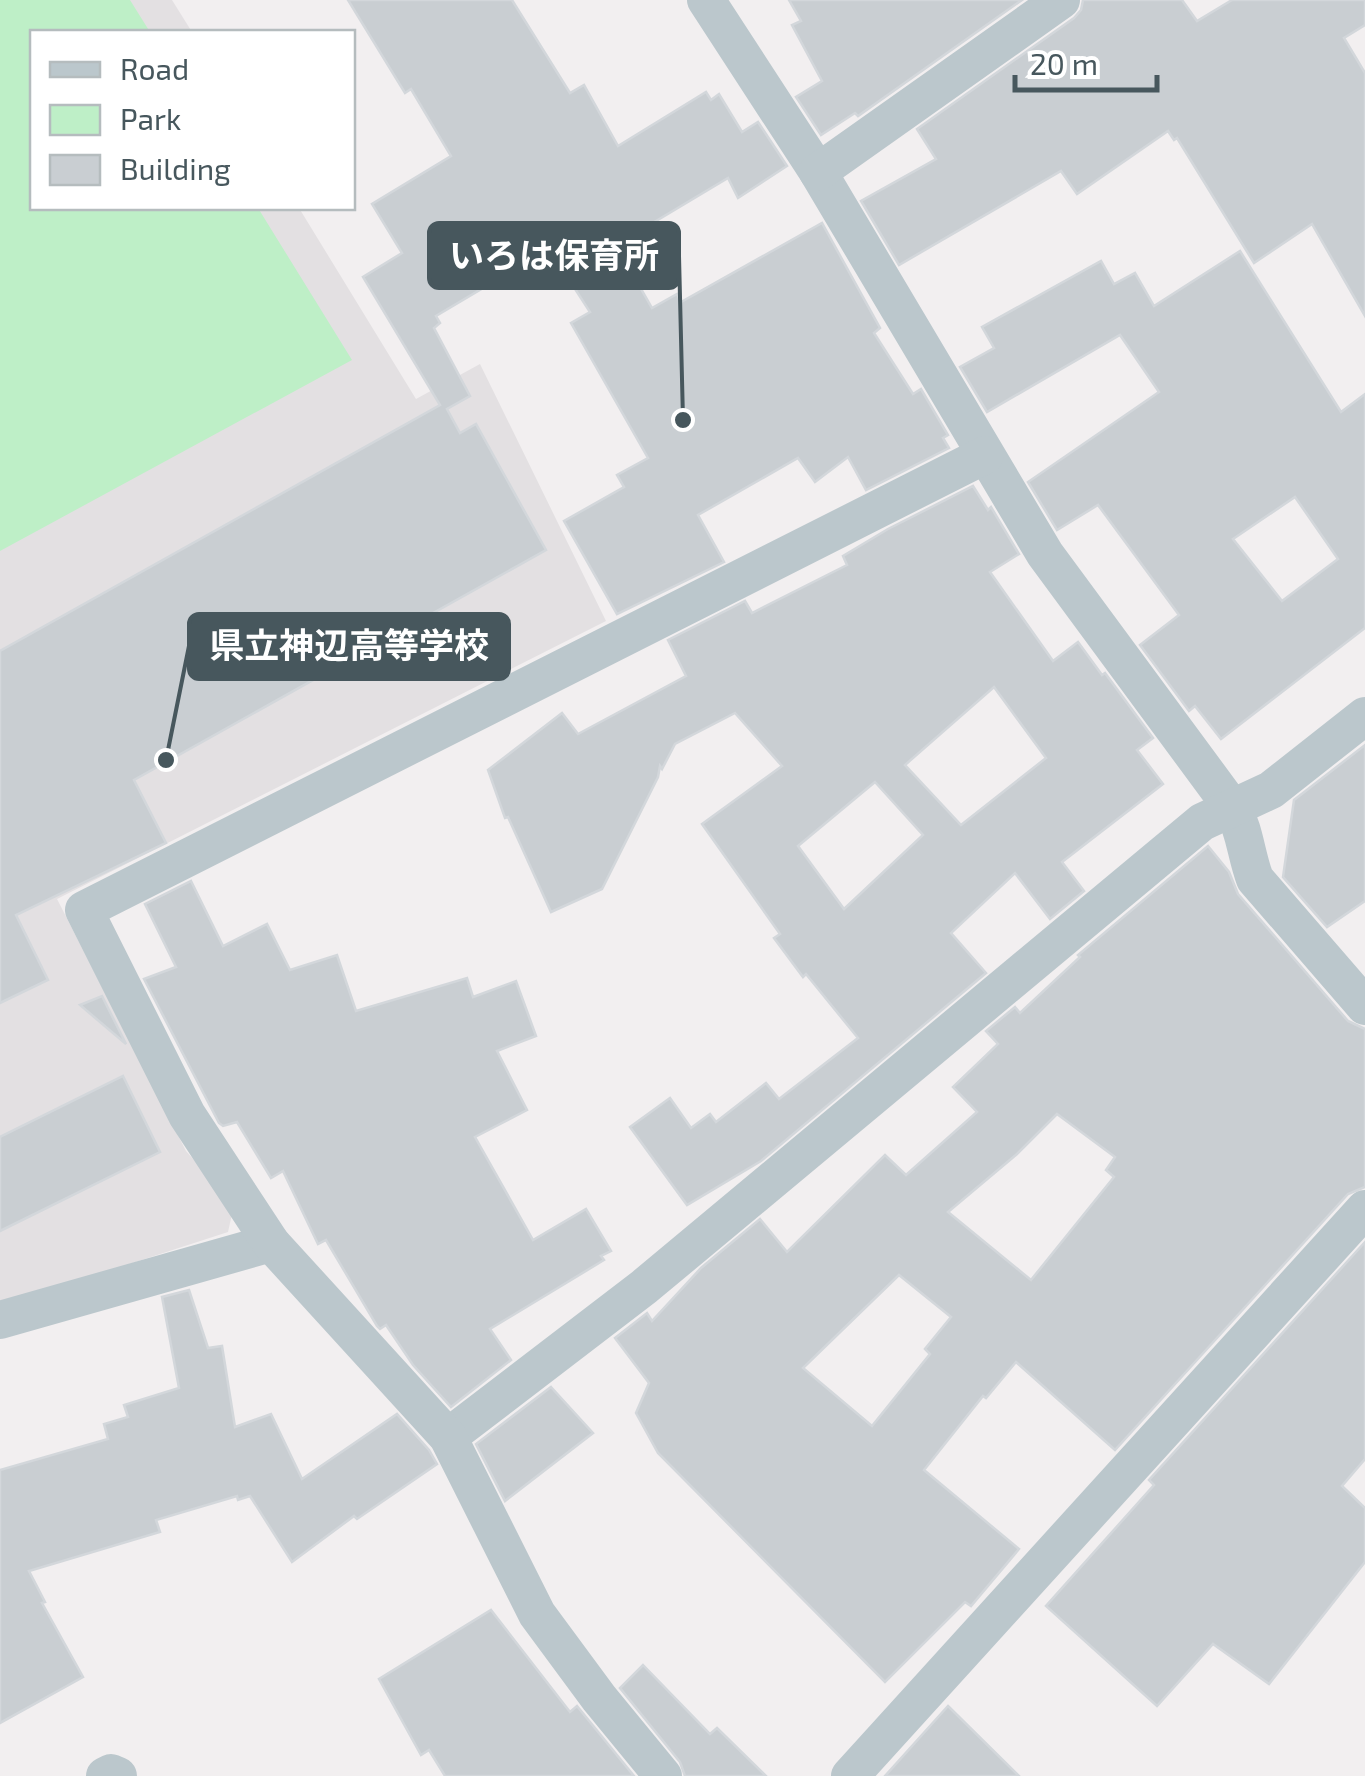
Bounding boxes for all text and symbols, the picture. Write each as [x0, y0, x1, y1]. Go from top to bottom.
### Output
legend [30, 30, 355, 210]
scale bar [1015, 30, 1158, 92]
text: 20 m [1030, 45, 1098, 81]
text: Road [120, 50, 189, 86]
text: Park [120, 100, 181, 136]
text: Building [120, 150, 231, 186]
callout: いろは保育所 [429, 223, 679, 288]
text: いろは保育所 [449, 233, 659, 275]
callout: 県立神辺高等学校 [189, 614, 509, 679]
text: 県立神辺高等学校 [209, 623, 489, 665]

